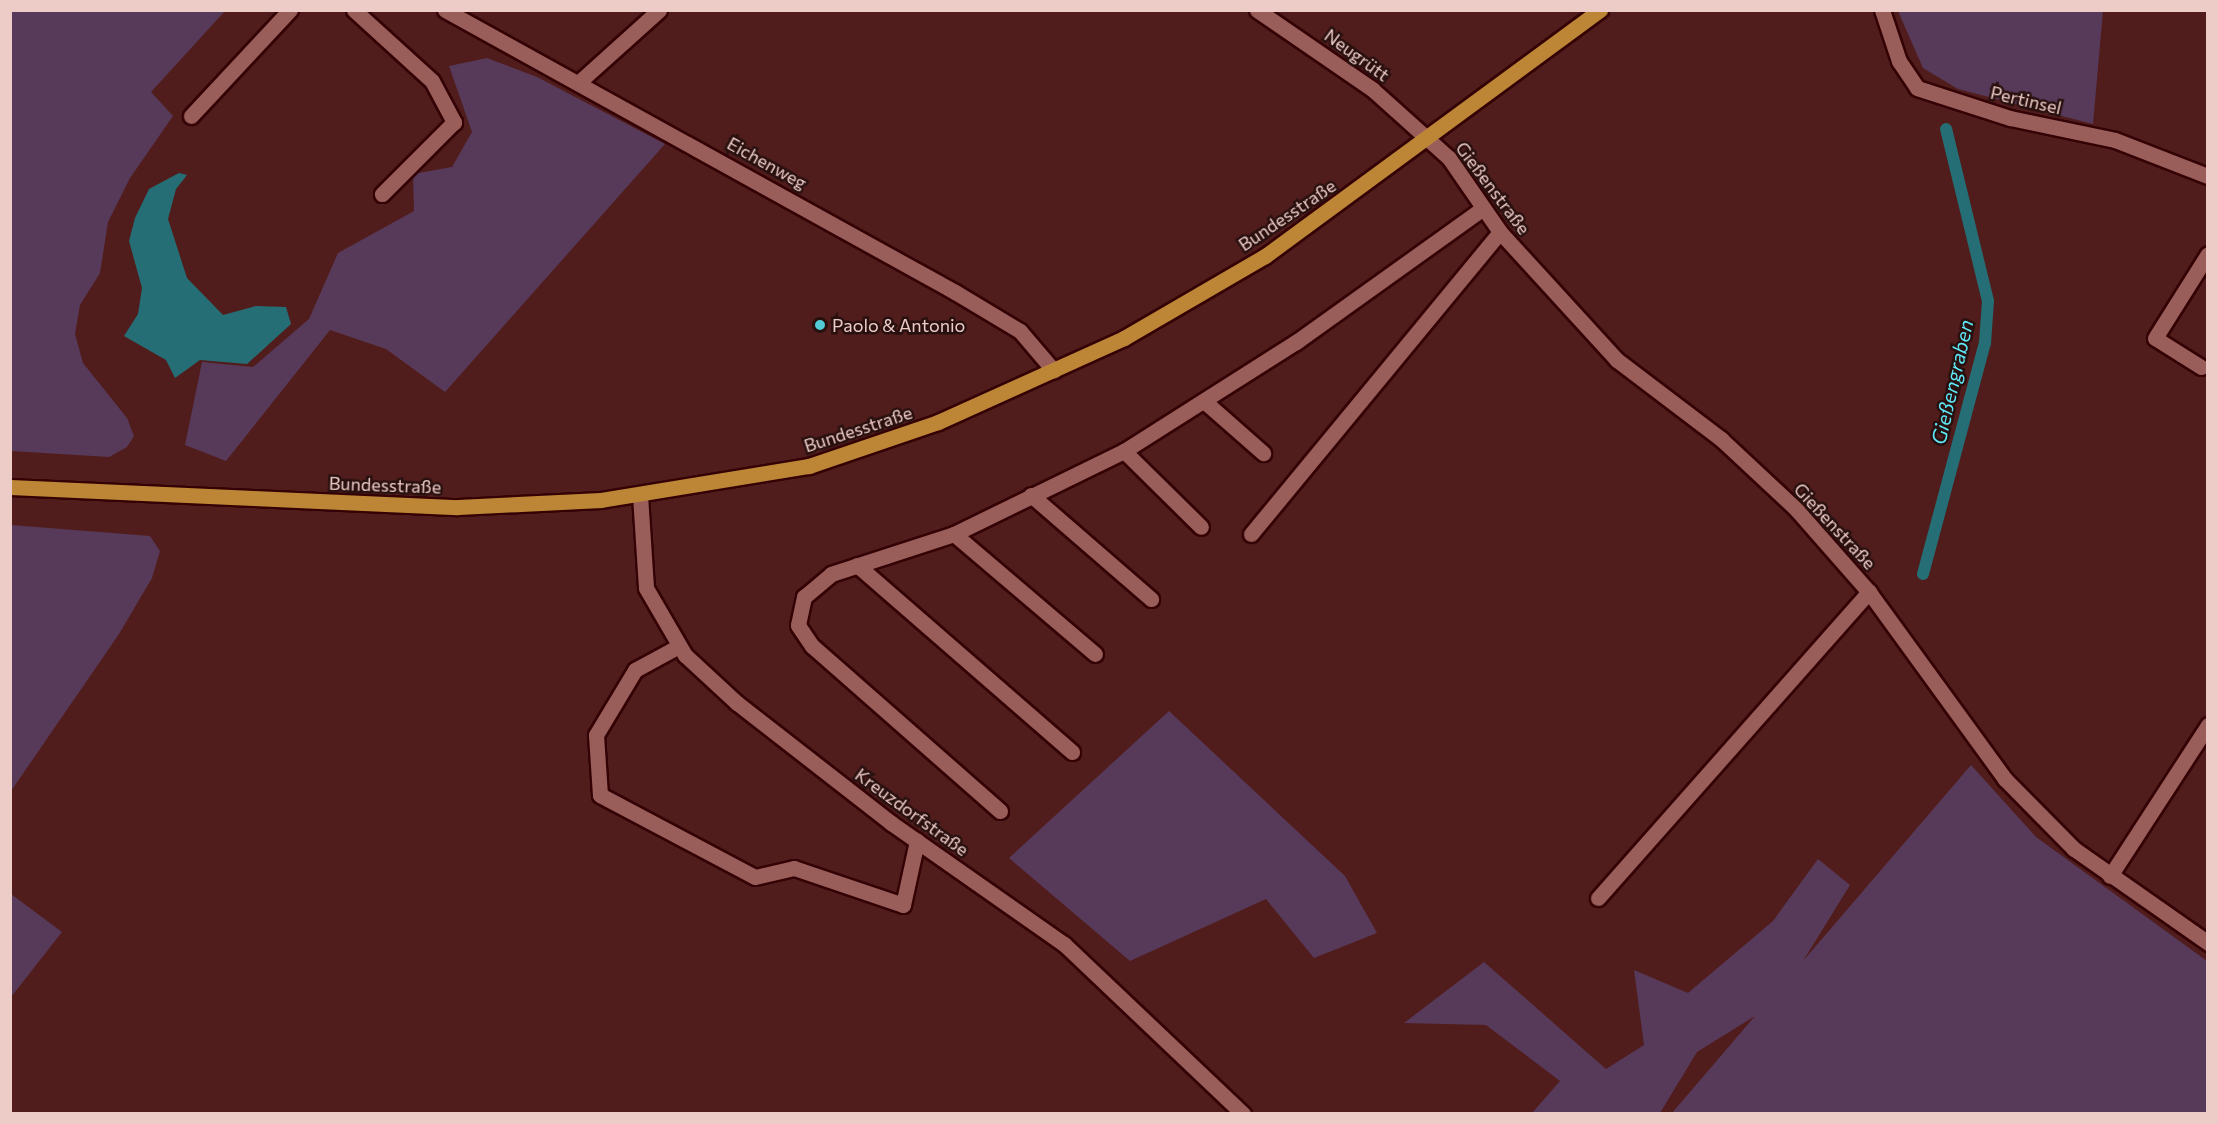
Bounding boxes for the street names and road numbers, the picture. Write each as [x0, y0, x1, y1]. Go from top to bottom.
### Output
street label: Neugrütt [1320, 24, 1394, 86]
street label: Pertinsel [1988, 81, 2064, 119]
street label: Eichenweg [724, 132, 810, 194]
street label: Gießenstraße [1451, 137, 1535, 239]
street label: Bundesstraße [1234, 175, 1340, 255]
street label: Bundesstraße [801, 401, 915, 457]
street label: Bundesstraße [328, 472, 442, 498]
street label: Gießenstraße [1790, 478, 1880, 574]
street label: Kreuzdorfstraße [851, 764, 973, 860]

